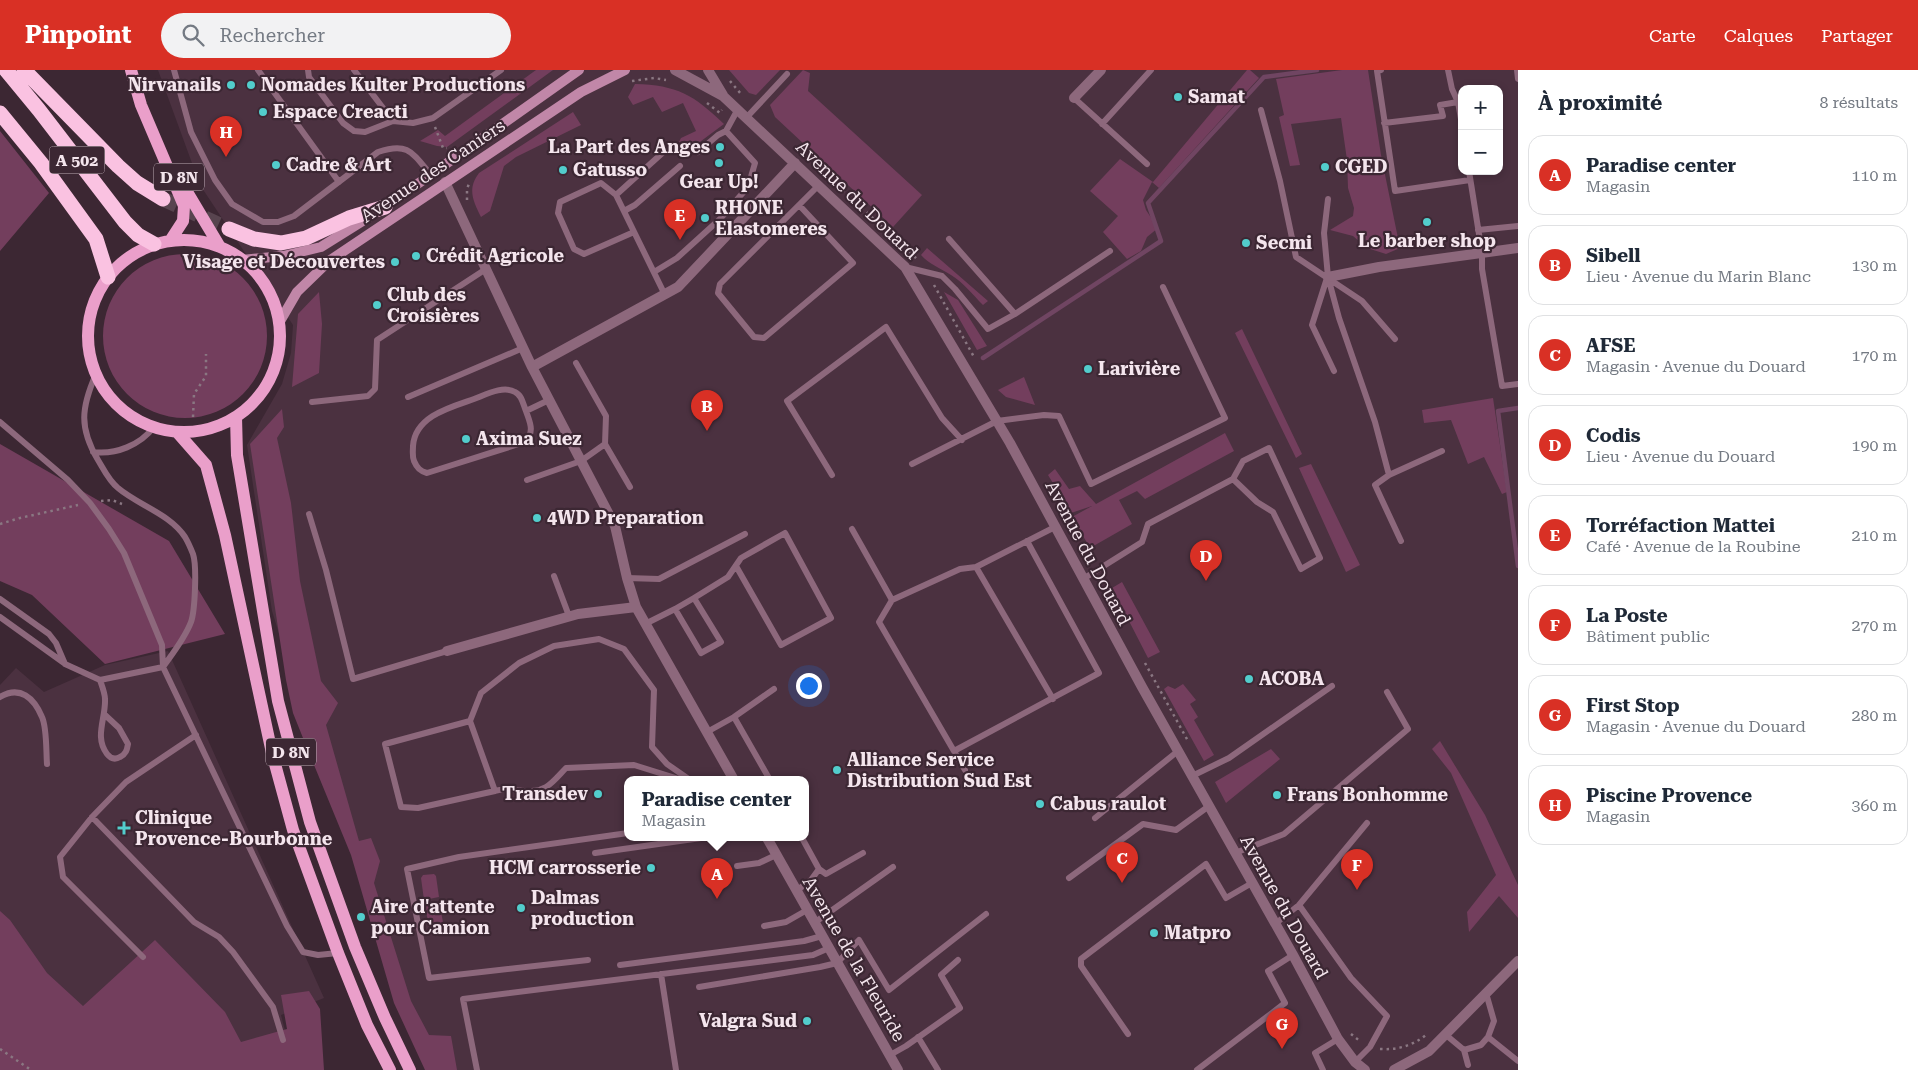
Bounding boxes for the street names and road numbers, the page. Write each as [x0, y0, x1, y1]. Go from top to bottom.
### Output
street label: Avenue des Caniers [357, 115, 509, 227]
street label: Avenue du Douard [792, 136, 923, 264]
road number: A 502 [50, 146, 104, 174]
road number: D 8N [154, 164, 204, 190]
street label: Avenue du Douard [1041, 477, 1136, 629]
road number: D 8N [266, 739, 316, 766]
street label: Avenue du Douard [1236, 831, 1333, 983]
street label: Avenue de la Fleuride [799, 873, 910, 1045]

